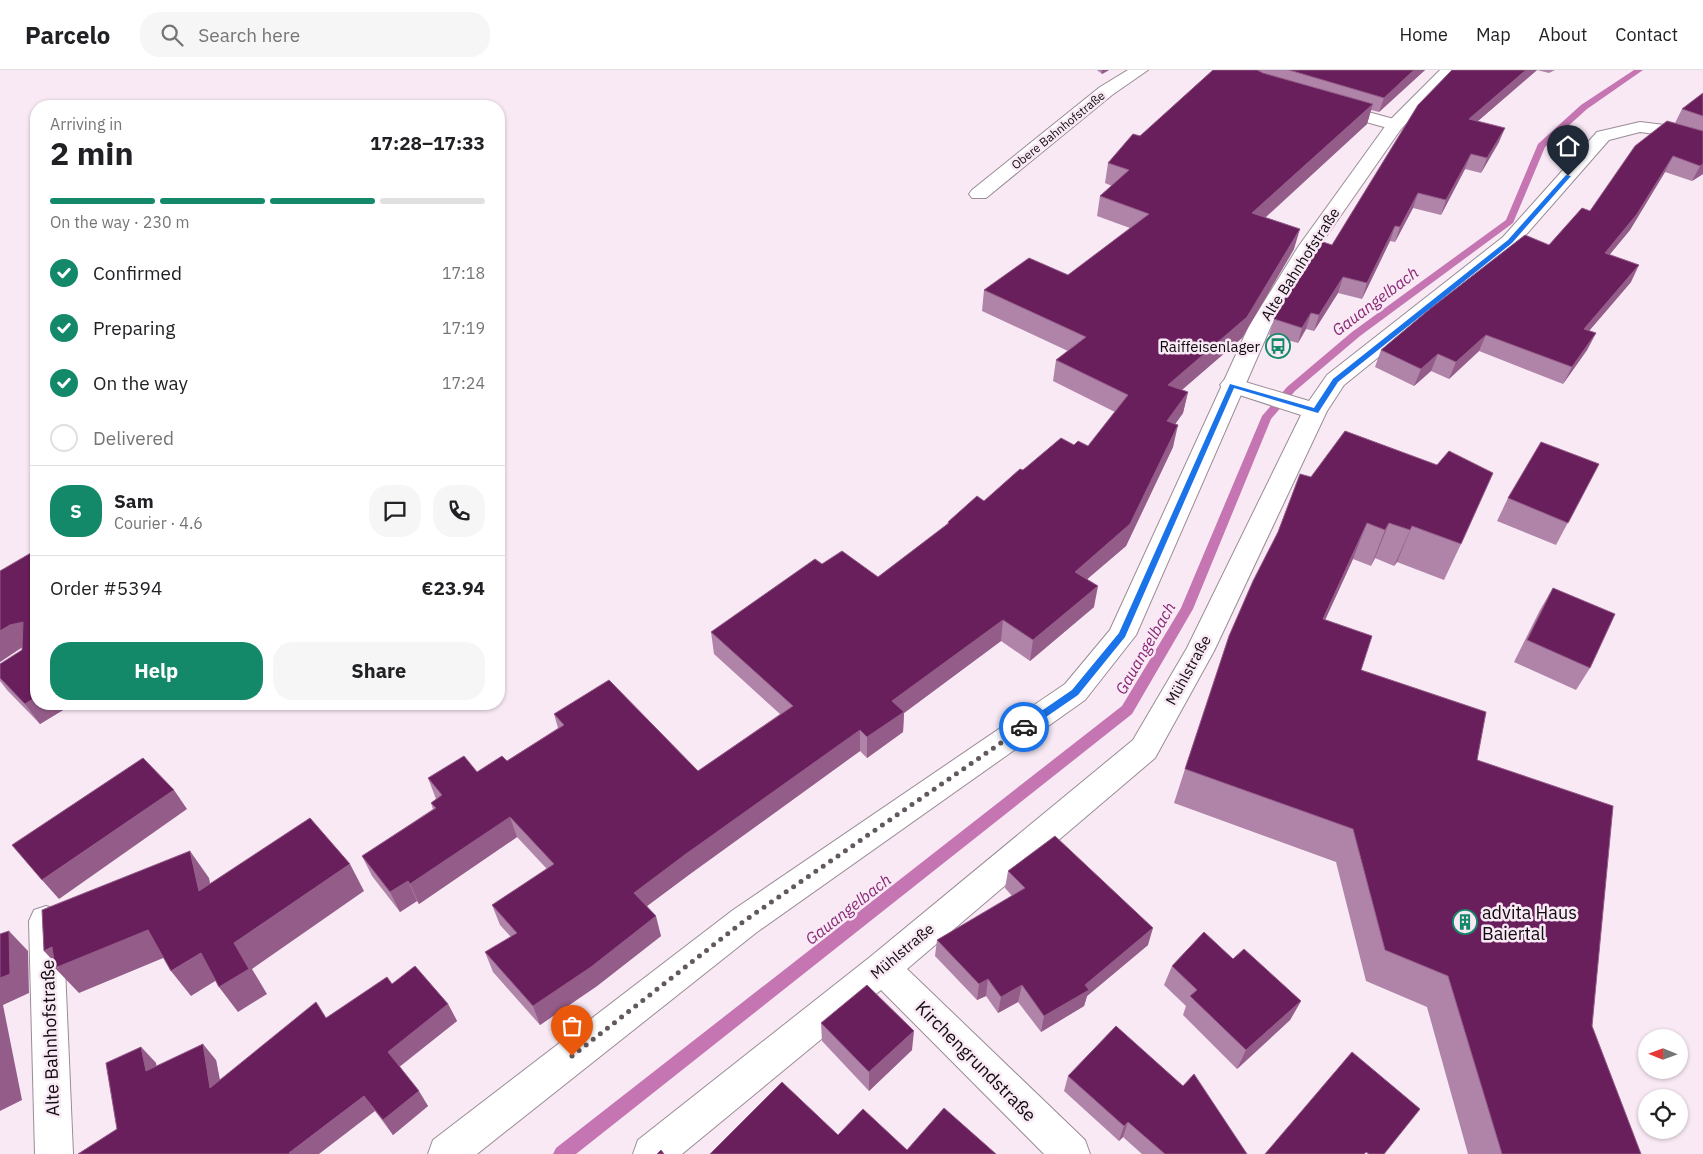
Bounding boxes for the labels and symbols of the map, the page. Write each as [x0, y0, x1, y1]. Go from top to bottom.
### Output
street label: Obere Bahnhofstraße [1008, 87, 1108, 172]
pin [1547, 125, 1589, 176]
street label: Alte Bahnhofstraße [1256, 204, 1344, 324]
water label: Gauangelbach [1328, 262, 1422, 340]
bus stop icon: Raiffeisenlager [1265, 333, 1291, 359]
place label: Raiffeisenlager [1159, 337, 1260, 356]
water label: Gauangelbach [1111, 598, 1179, 698]
street label: Mühlstraße [1161, 632, 1215, 708]
courier [999, 702, 1049, 752]
water label: Gauangelbach [801, 869, 895, 949]
place label: advita Haus Baiertal [1482, 901, 1577, 945]
building icon: advita Haus Baiertal [1452, 909, 1478, 935]
street label: Mühlstraße [866, 919, 938, 983]
street label: Alte Bahnhofstraße [36, 959, 64, 1117]
street label: Kirchengrundstraße [911, 996, 1041, 1126]
pin [551, 1005, 593, 1056]
north arrow [1638, 1029, 1688, 1079]

